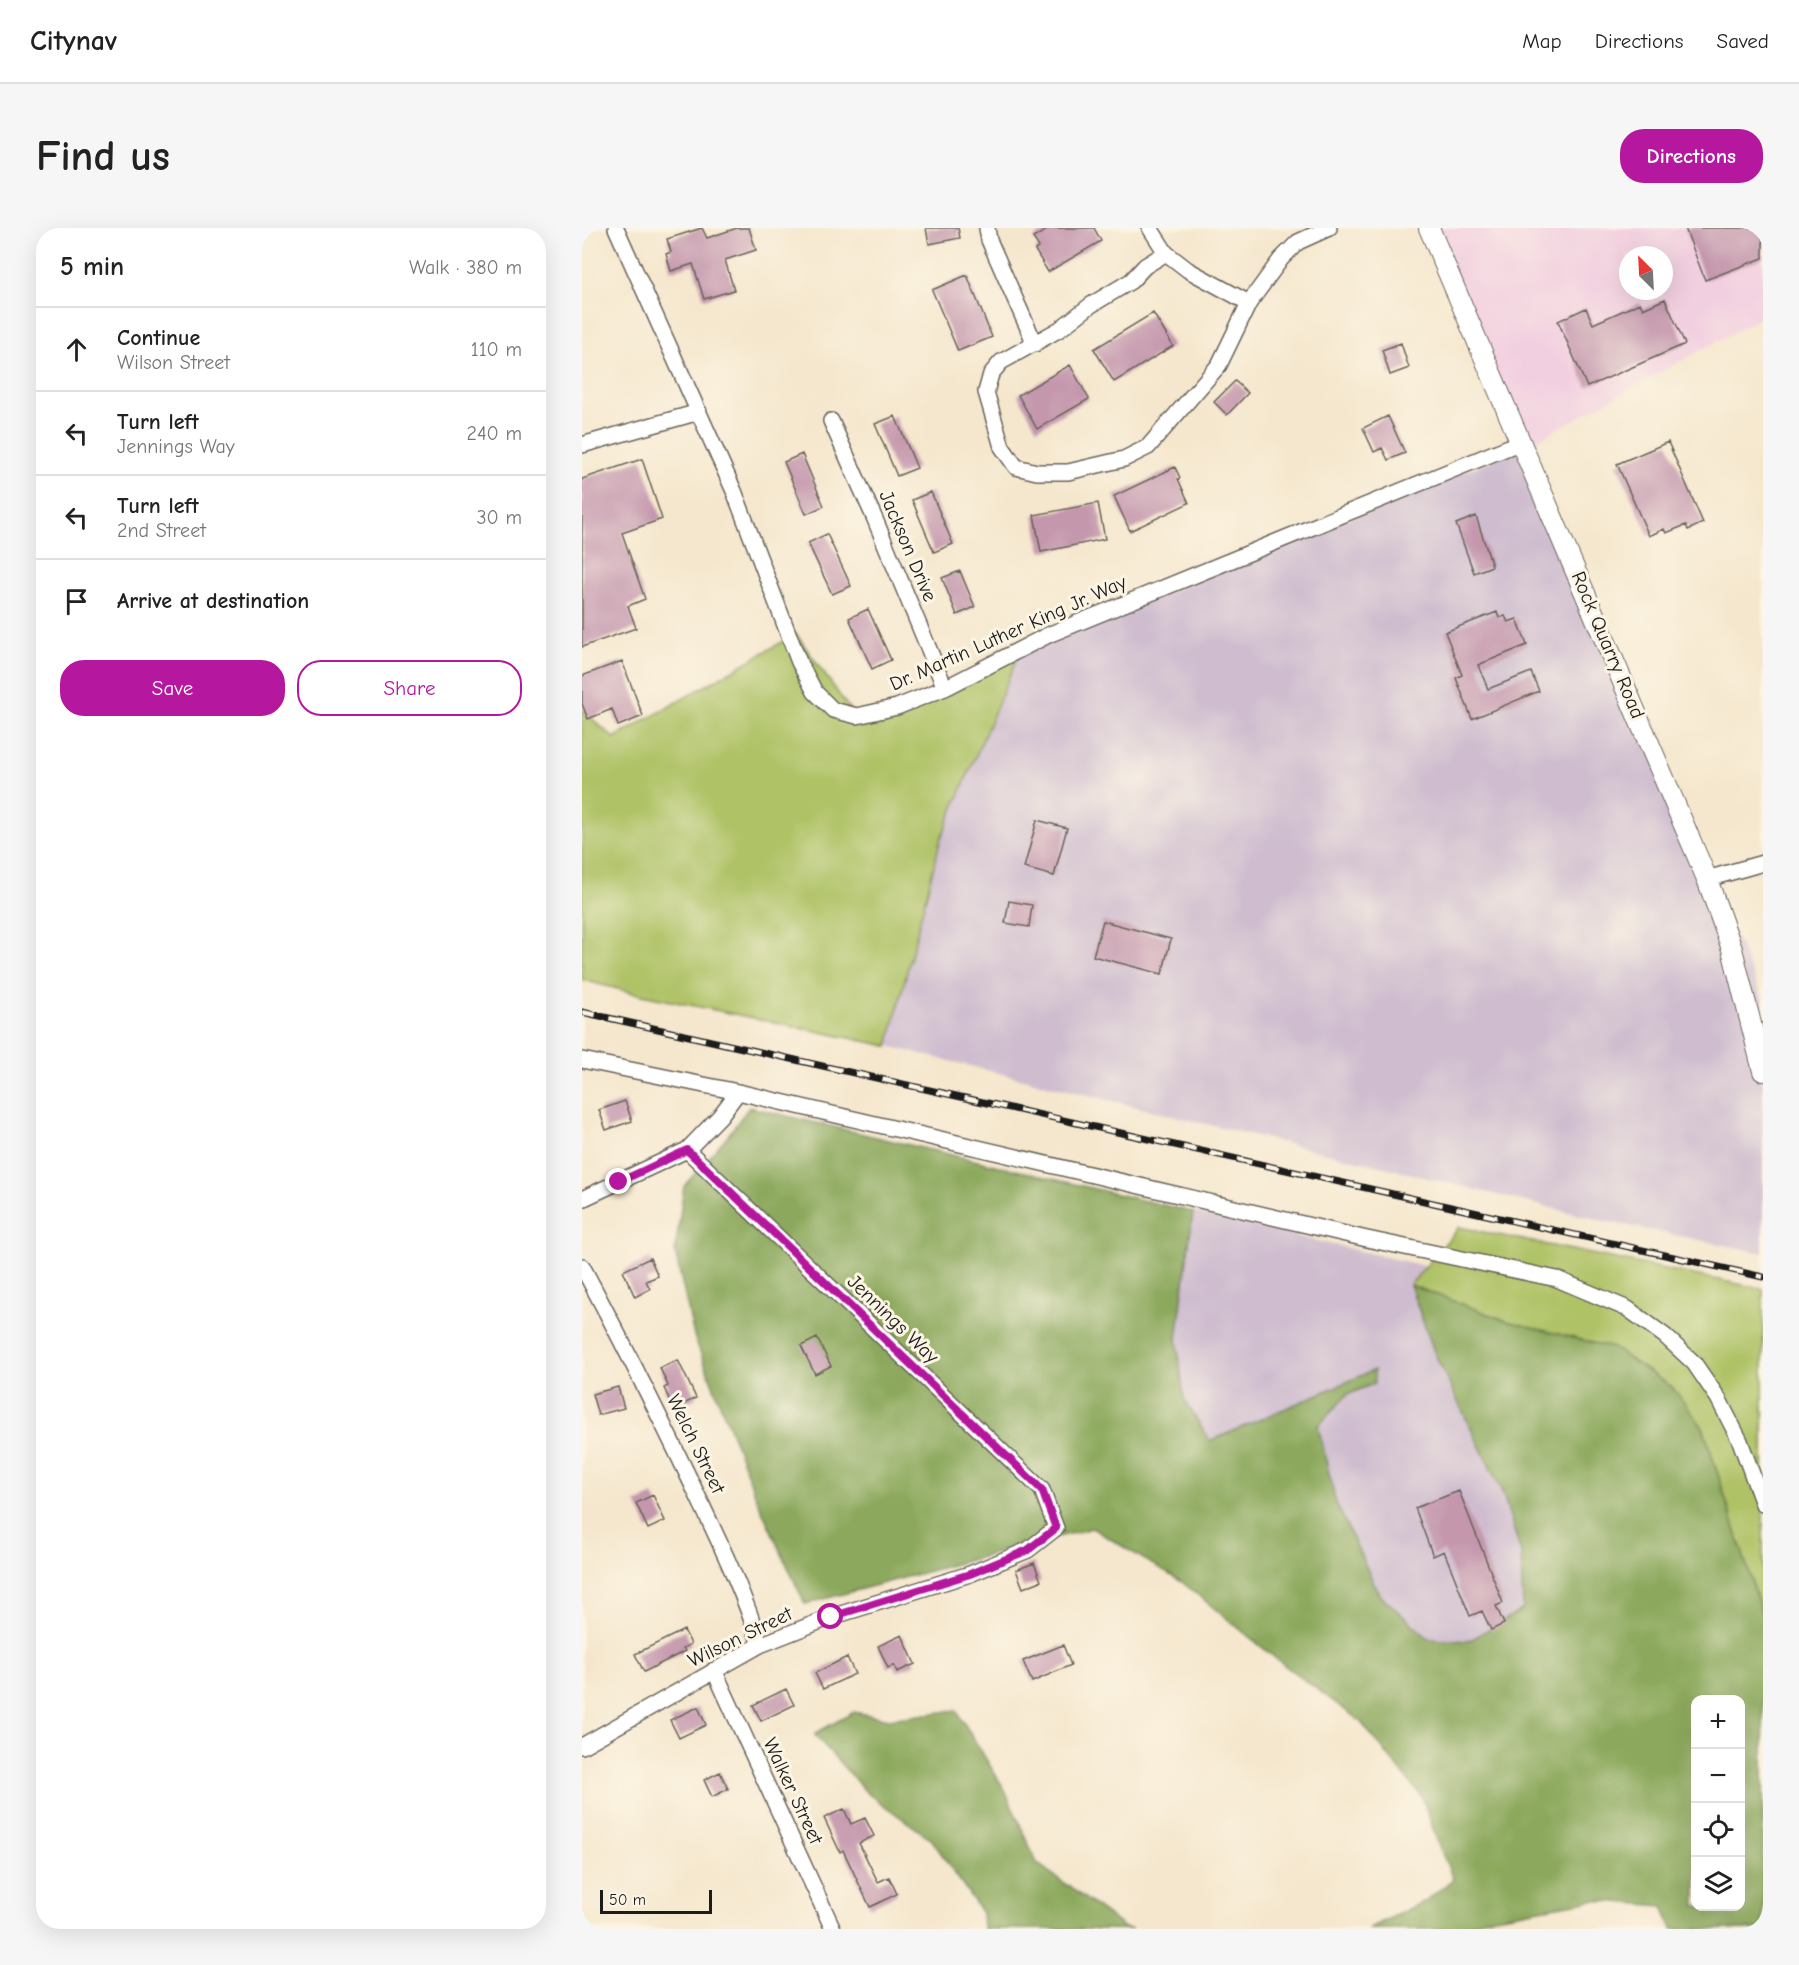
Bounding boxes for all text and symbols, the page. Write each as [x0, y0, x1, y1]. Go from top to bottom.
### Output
text: Citynav [30, 25, 117, 57]
text: Map [1522, 29, 1562, 53]
text: Directions [1595, 29, 1684, 53]
text: Saved [1717, 29, 1769, 53]
button: Directions [1620, 129, 1763, 183]
text: Find us [36, 132, 170, 181]
north arrow [1619, 246, 1673, 300]
text: 5 min [60, 252, 124, 282]
text: Walk · 380 m [409, 256, 522, 279]
text: Continue [117, 325, 200, 351]
icon: ahead [60, 333, 93, 366]
text: 110 m [471, 338, 522, 361]
text: Wilson Street [117, 351, 230, 374]
text: Turn left [117, 409, 199, 435]
icon: left [60, 417, 93, 450]
text: 240 m [467, 422, 522, 445]
text: Jennings Way [117, 435, 235, 458]
street label: Jackson Drive [874, 487, 942, 605]
text: Turn left [117, 493, 199, 519]
icon: left [60, 501, 93, 534]
text: 30 m [476, 506, 522, 529]
text: 2nd Street [117, 519, 206, 542]
street label: Rock Quarry Road [1567, 568, 1649, 722]
street label: Dr. Martin Luther King Jr. Way [886, 570, 1130, 696]
icon: arrive [60, 585, 93, 618]
text: Arrive at destination [117, 588, 309, 614]
button: Save [60, 660, 285, 716]
button: Share [297, 660, 522, 716]
route end [605, 1168, 631, 1194]
street label: Jennings Way [843, 1270, 943, 1368]
street label: Welch Street [662, 1391, 730, 1499]
street label: Wilson Street [684, 1601, 797, 1672]
route start [817, 1603, 843, 1629]
map controls [1691, 1695, 1745, 1911]
button: + [1691, 1695, 1745, 1749]
street label: Walker Street [758, 1734, 828, 1849]
button: − [1691, 1749, 1745, 1803]
button: locate [1691, 1803, 1745, 1857]
button: layers [1691, 1857, 1745, 1911]
scale bar [600, 1887, 712, 1914]
text: 50 m [609, 1891, 646, 1909]

